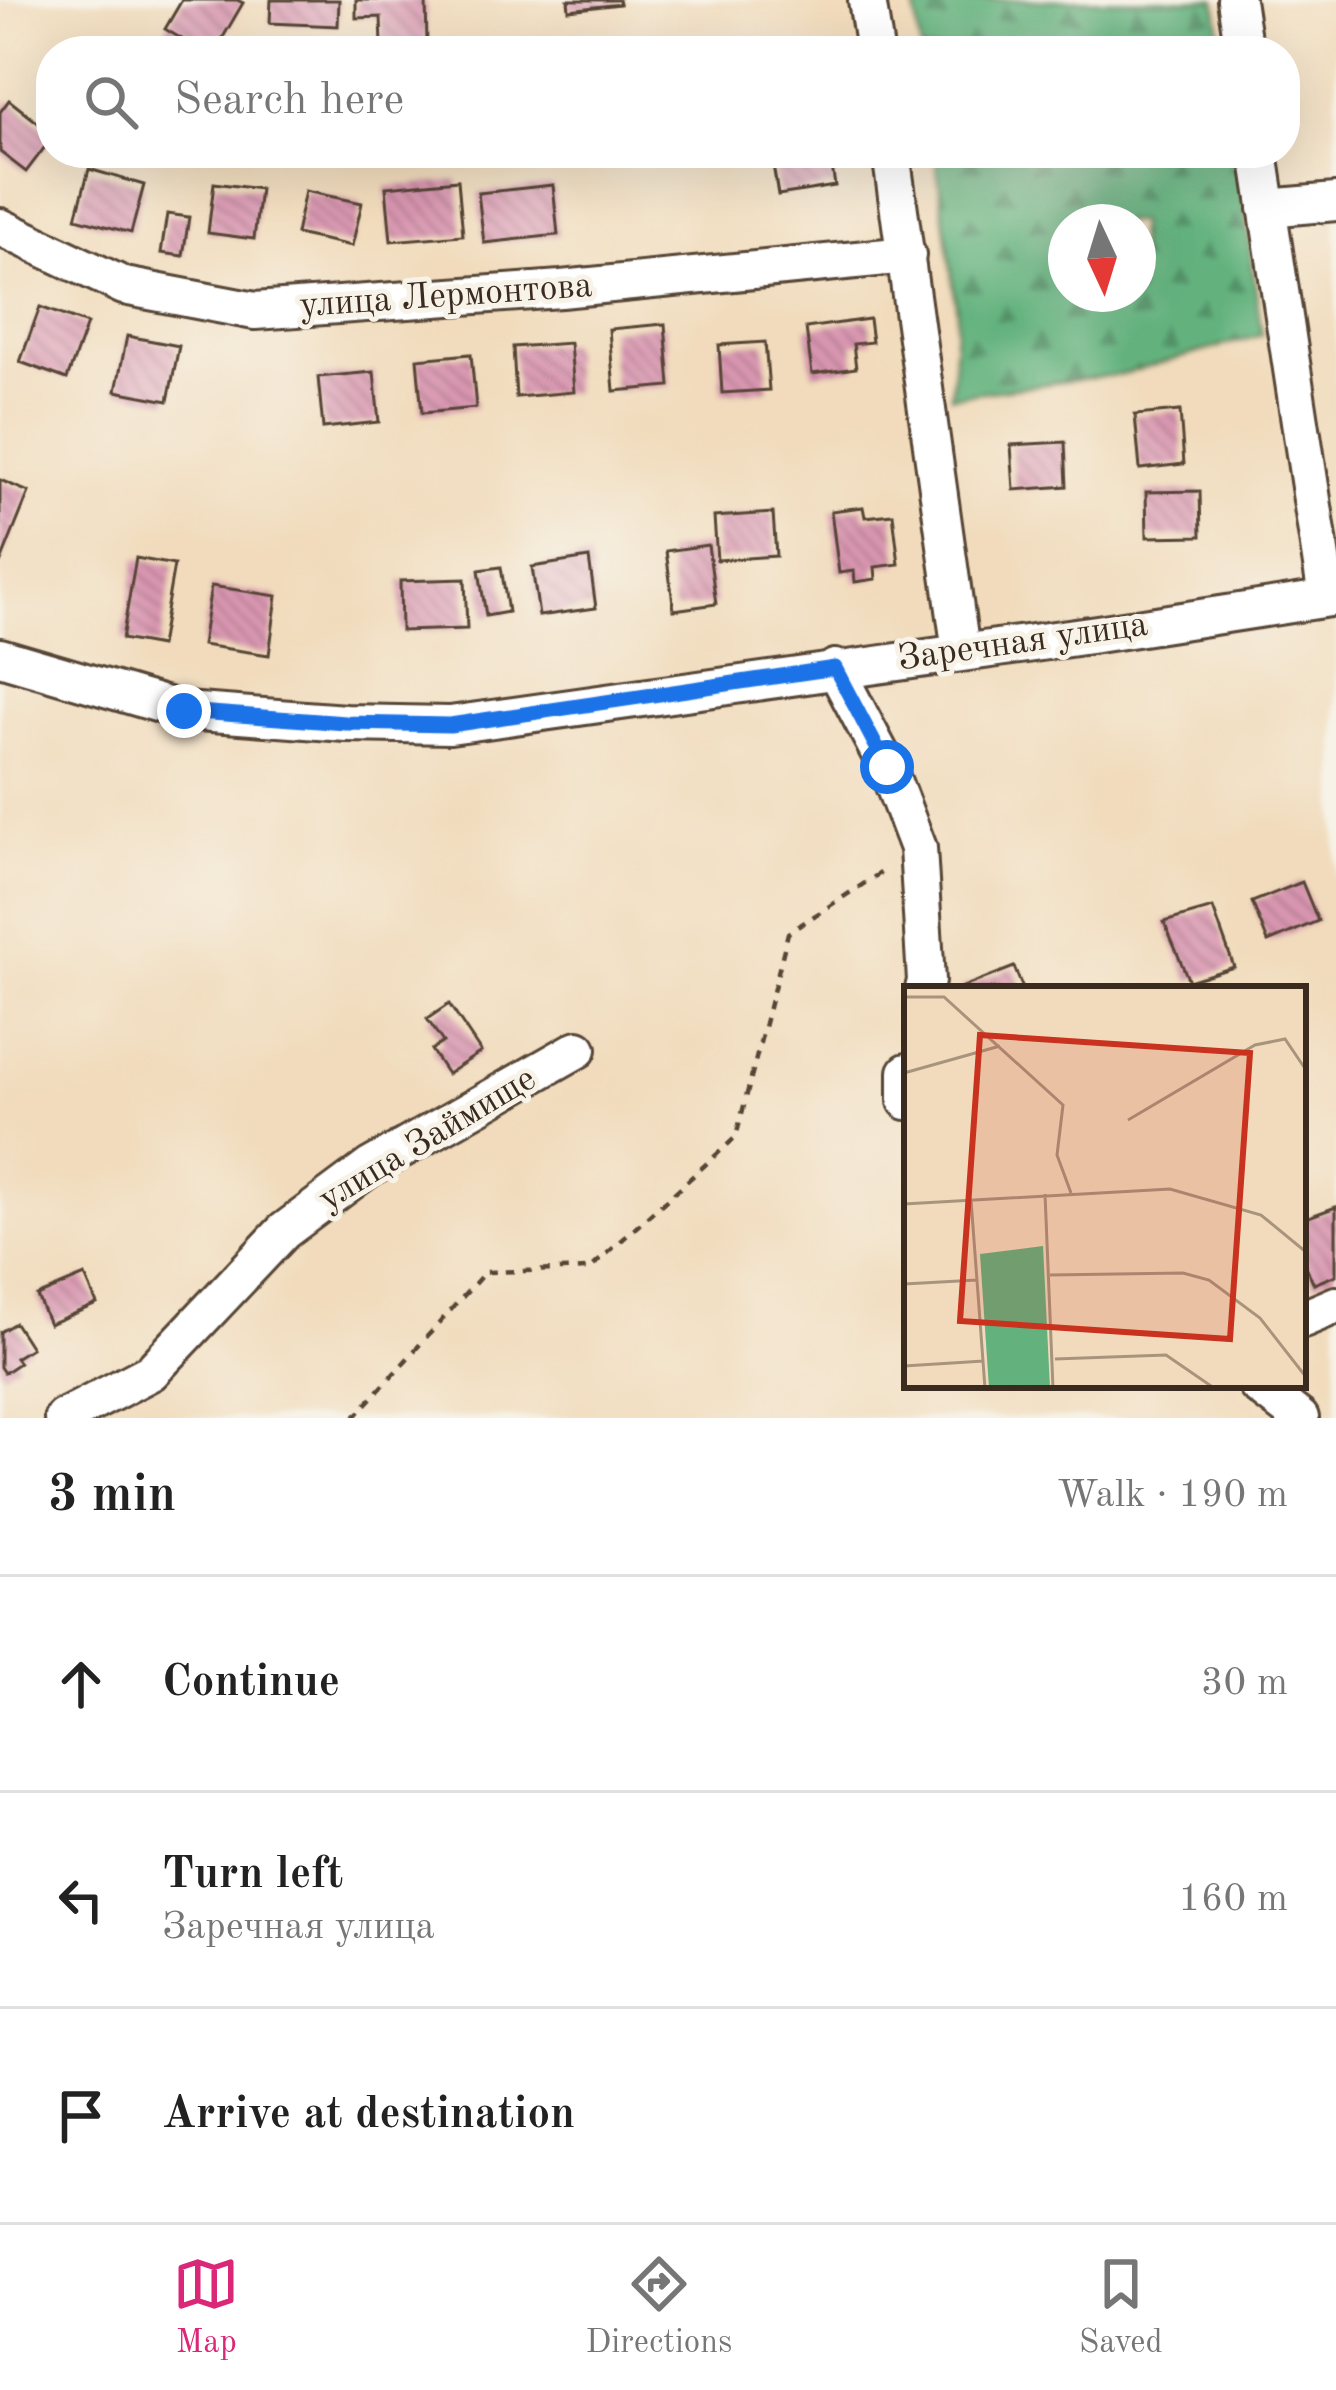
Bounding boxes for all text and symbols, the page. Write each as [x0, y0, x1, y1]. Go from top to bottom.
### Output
search box [36, 36, 1300, 168]
icon: search [78, 69, 144, 135]
text: Search here [174, 79, 404, 124]
north arrow [1048, 204, 1156, 312]
street label: улица Лермонтова [298, 269, 594, 325]
street label: Заречная улица [896, 608, 1150, 678]
route end [157, 684, 211, 738]
route start [860, 740, 914, 794]
inset map [904, 986, 1306, 1388]
street label: улица Займище [313, 1061, 543, 1219]
text: 3 min [48, 1471, 176, 1522]
text: Walk · 190 m [1057, 1476, 1288, 1515]
icon: ahead [48, 1651, 114, 1717]
text: Continue [162, 1661, 340, 1706]
text: 30 m [1201, 1664, 1288, 1703]
text: Turn left [162, 1853, 343, 1898]
icon: left [48, 1867, 114, 1933]
text: 160 m [1178, 1880, 1288, 1919]
text: Заречная улица [162, 1908, 435, 1947]
icon: arrive [48, 2083, 114, 2149]
text: Arrive at destination [162, 2093, 575, 2138]
tab: Map [173, 2251, 239, 2364]
tab: Directions [586, 2251, 732, 2364]
tab: Saved [1079, 2251, 1163, 2364]

